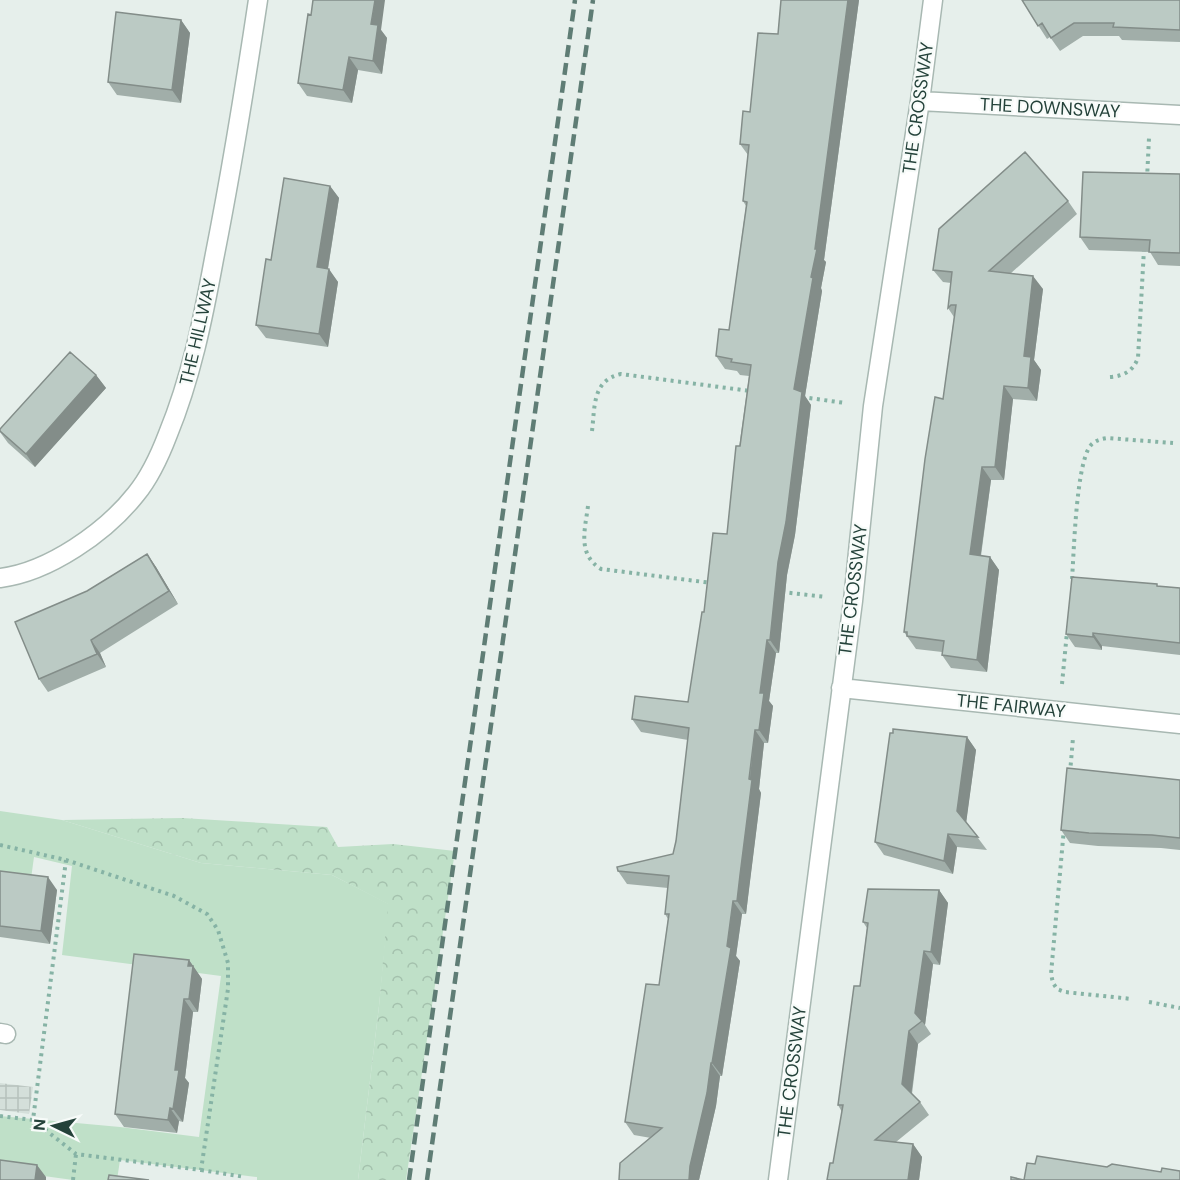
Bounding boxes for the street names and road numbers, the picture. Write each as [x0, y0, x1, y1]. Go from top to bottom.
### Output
street label: THE CROSSWAY [897, 40, 939, 175]
street label: THE DOWNSWAY [979, 92, 1121, 124]
street label: THE HILLWAY [174, 276, 222, 388]
street label: THE CROSSWAY [833, 522, 873, 657]
street label: THE FAIRWAY [955, 688, 1067, 724]
street label: THE CROSSWAY [772, 1004, 812, 1139]

